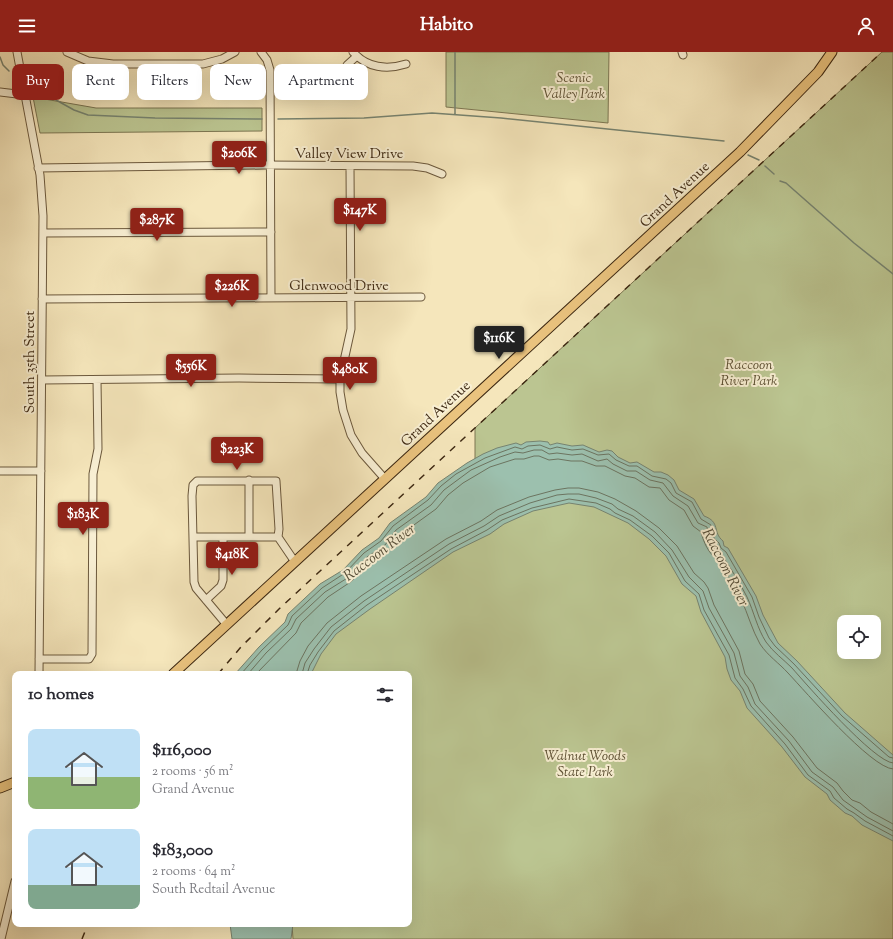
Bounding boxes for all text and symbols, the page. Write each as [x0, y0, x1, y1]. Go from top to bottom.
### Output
text: Habito [420, 13, 473, 39]
icon: menu [16, 15, 38, 37]
icon: person [855, 15, 877, 37]
chip: Buy [12, 64, 64, 100]
chip: Rent [72, 64, 129, 100]
chip: Filters [137, 64, 202, 100]
chip: New [210, 64, 266, 100]
chip: Apartment [274, 64, 368, 100]
park label: Scenic Valley Park [543, 69, 606, 105]
pin: $206K [211, 141, 267, 175]
text: $206K [221, 145, 257, 163]
street label: Valley View Drive [295, 145, 403, 165]
street label: Grand Avenue [636, 158, 715, 233]
pin: $147K [332, 198, 388, 232]
text: $147K [343, 202, 377, 220]
pin: $287K [129, 208, 185, 242]
text: $287K [139, 212, 175, 230]
pin: $226K [204, 274, 260, 308]
street label: Glenwood Drive [289, 277, 389, 297]
text: $226K [215, 278, 249, 296]
street label: South 35th Street [21, 310, 41, 413]
pin: $116K [471, 326, 527, 360]
text: $116K [483, 330, 515, 348]
pin: $556K [163, 354, 219, 388]
park label: Raccoon River Park [721, 356, 778, 392]
pin: $480K [322, 357, 378, 391]
text: $556K [175, 358, 207, 376]
text: $480K [332, 361, 368, 379]
street label: Grand Avenue [397, 377, 476, 452]
pin: $223K [209, 437, 265, 471]
text: $223K [220, 441, 254, 459]
pin: $183K [55, 502, 111, 536]
text: $183K [67, 506, 99, 524]
water label: Raccoon River [340, 519, 421, 587]
water label: Raccoon River [696, 525, 754, 611]
pin: $418K [204, 542, 260, 576]
text: $418K [215, 546, 249, 564]
map controls [837, 615, 881, 659]
button: locate [837, 615, 881, 659]
text: 10 homes [28, 683, 94, 707]
icon: filters [374, 684, 396, 706]
text: $116,000 [152, 739, 211, 763]
icon: home [60, 745, 108, 793]
park label: Walnut Woods State Park [544, 747, 626, 783]
text: 2 rooms · 56 m² [152, 763, 233, 781]
text: Grand Avenue [152, 781, 235, 799]
text: $183,000 [152, 839, 213, 863]
icon: home [60, 845, 108, 893]
text: 2 rooms · 64 m² [152, 863, 235, 881]
text: South Redtail Avenue [152, 881, 275, 899]

